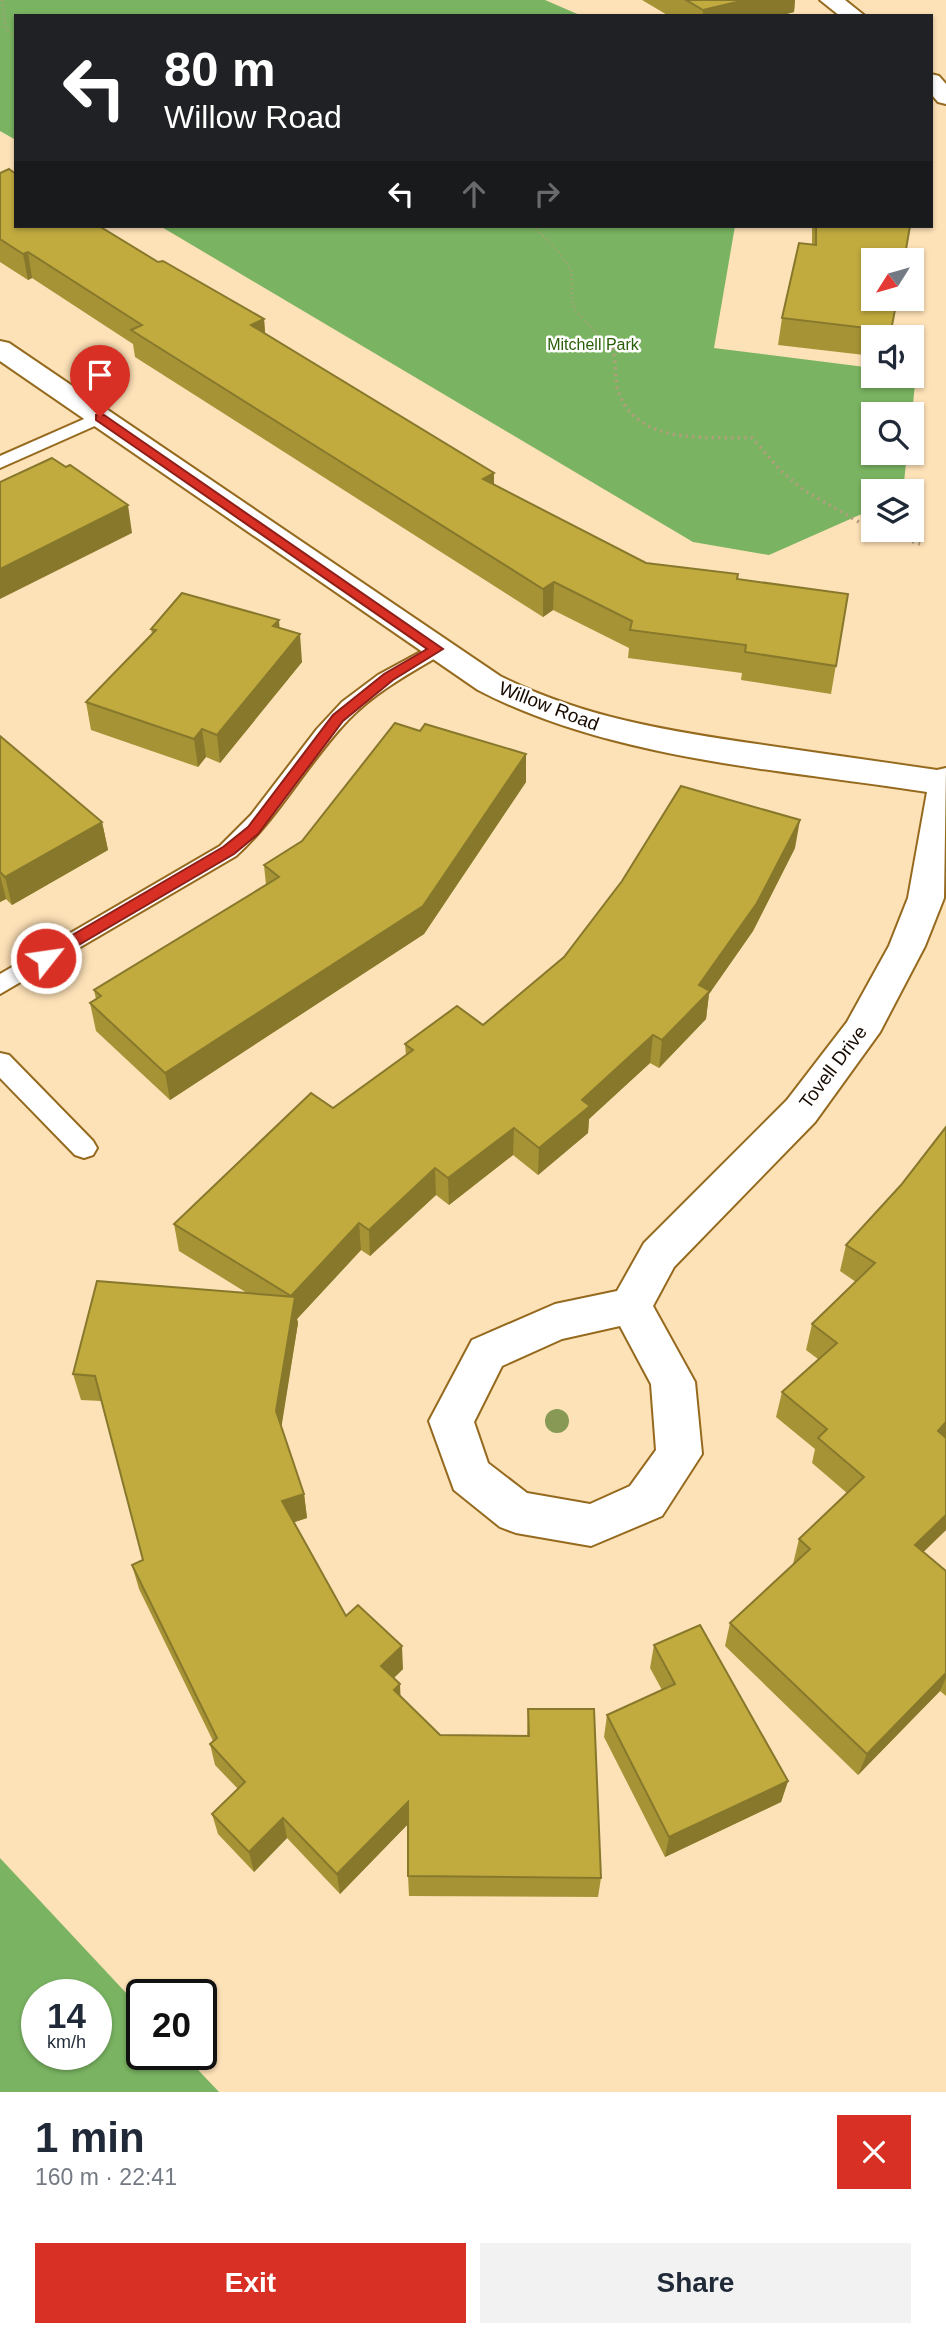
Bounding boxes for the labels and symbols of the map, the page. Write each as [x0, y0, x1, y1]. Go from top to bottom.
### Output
north arrow [861, 248, 924, 312]
park label: Mitchell Park [547, 336, 640, 353]
pin [70, 345, 130, 417]
street label: Willow Road [496, 677, 602, 735]
position arrow [9, 921, 83, 995]
street label: Tovell Drive [795, 1021, 871, 1113]
speed limit sign: 20 [126, 1979, 217, 2070]

